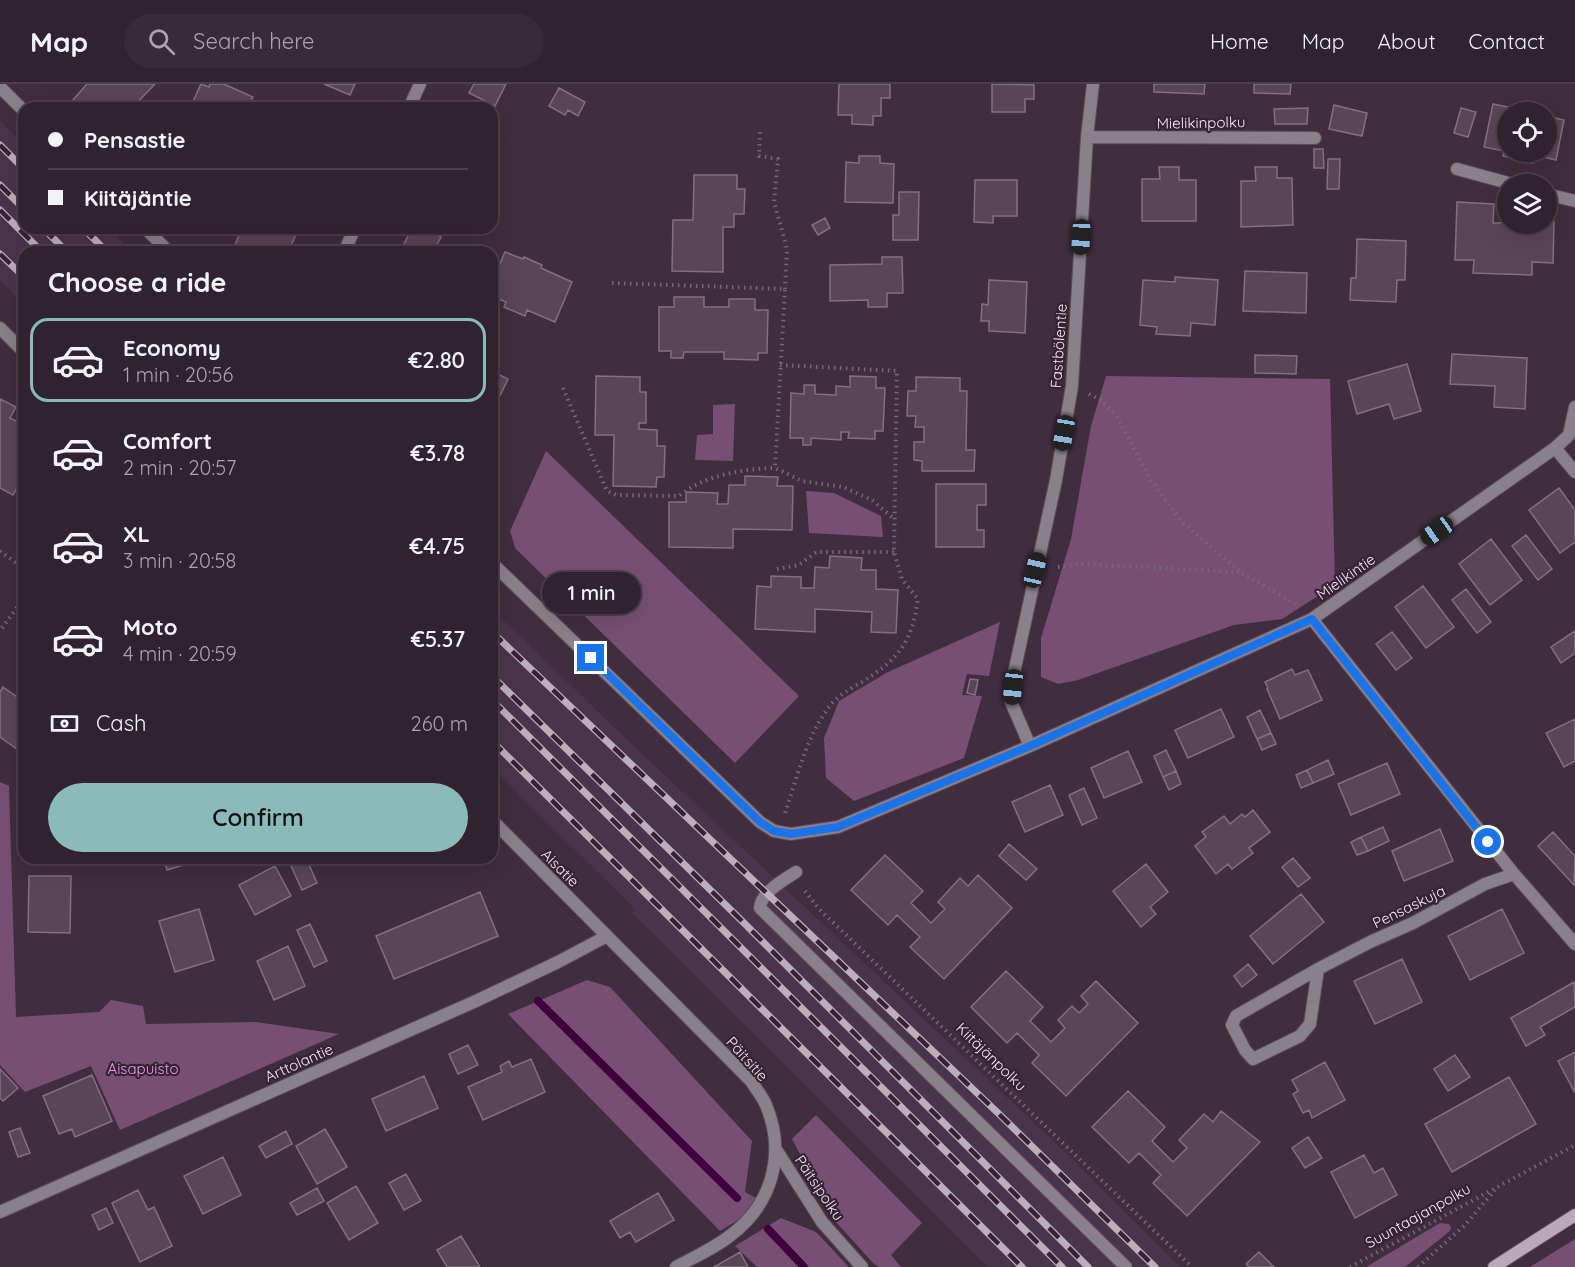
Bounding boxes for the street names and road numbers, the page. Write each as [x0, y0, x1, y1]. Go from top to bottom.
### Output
street label: Mielikinpolku [1156, 112, 1246, 133]
street label: Fastbölentie [1046, 303, 1071, 389]
street label: Mielikintie [1313, 549, 1379, 604]
street label: Aisatie [537, 845, 583, 891]
street label: Pensaskuja [1369, 881, 1448, 932]
street label: Kiitäjänpolku [952, 1018, 1031, 1095]
street label: Päitsitie [722, 1032, 772, 1085]
street label: Arttolantie [262, 1039, 336, 1086]
street label: Päitsipolku [791, 1151, 848, 1224]
street label: Suuntaajanpolku [1362, 1179, 1474, 1252]

